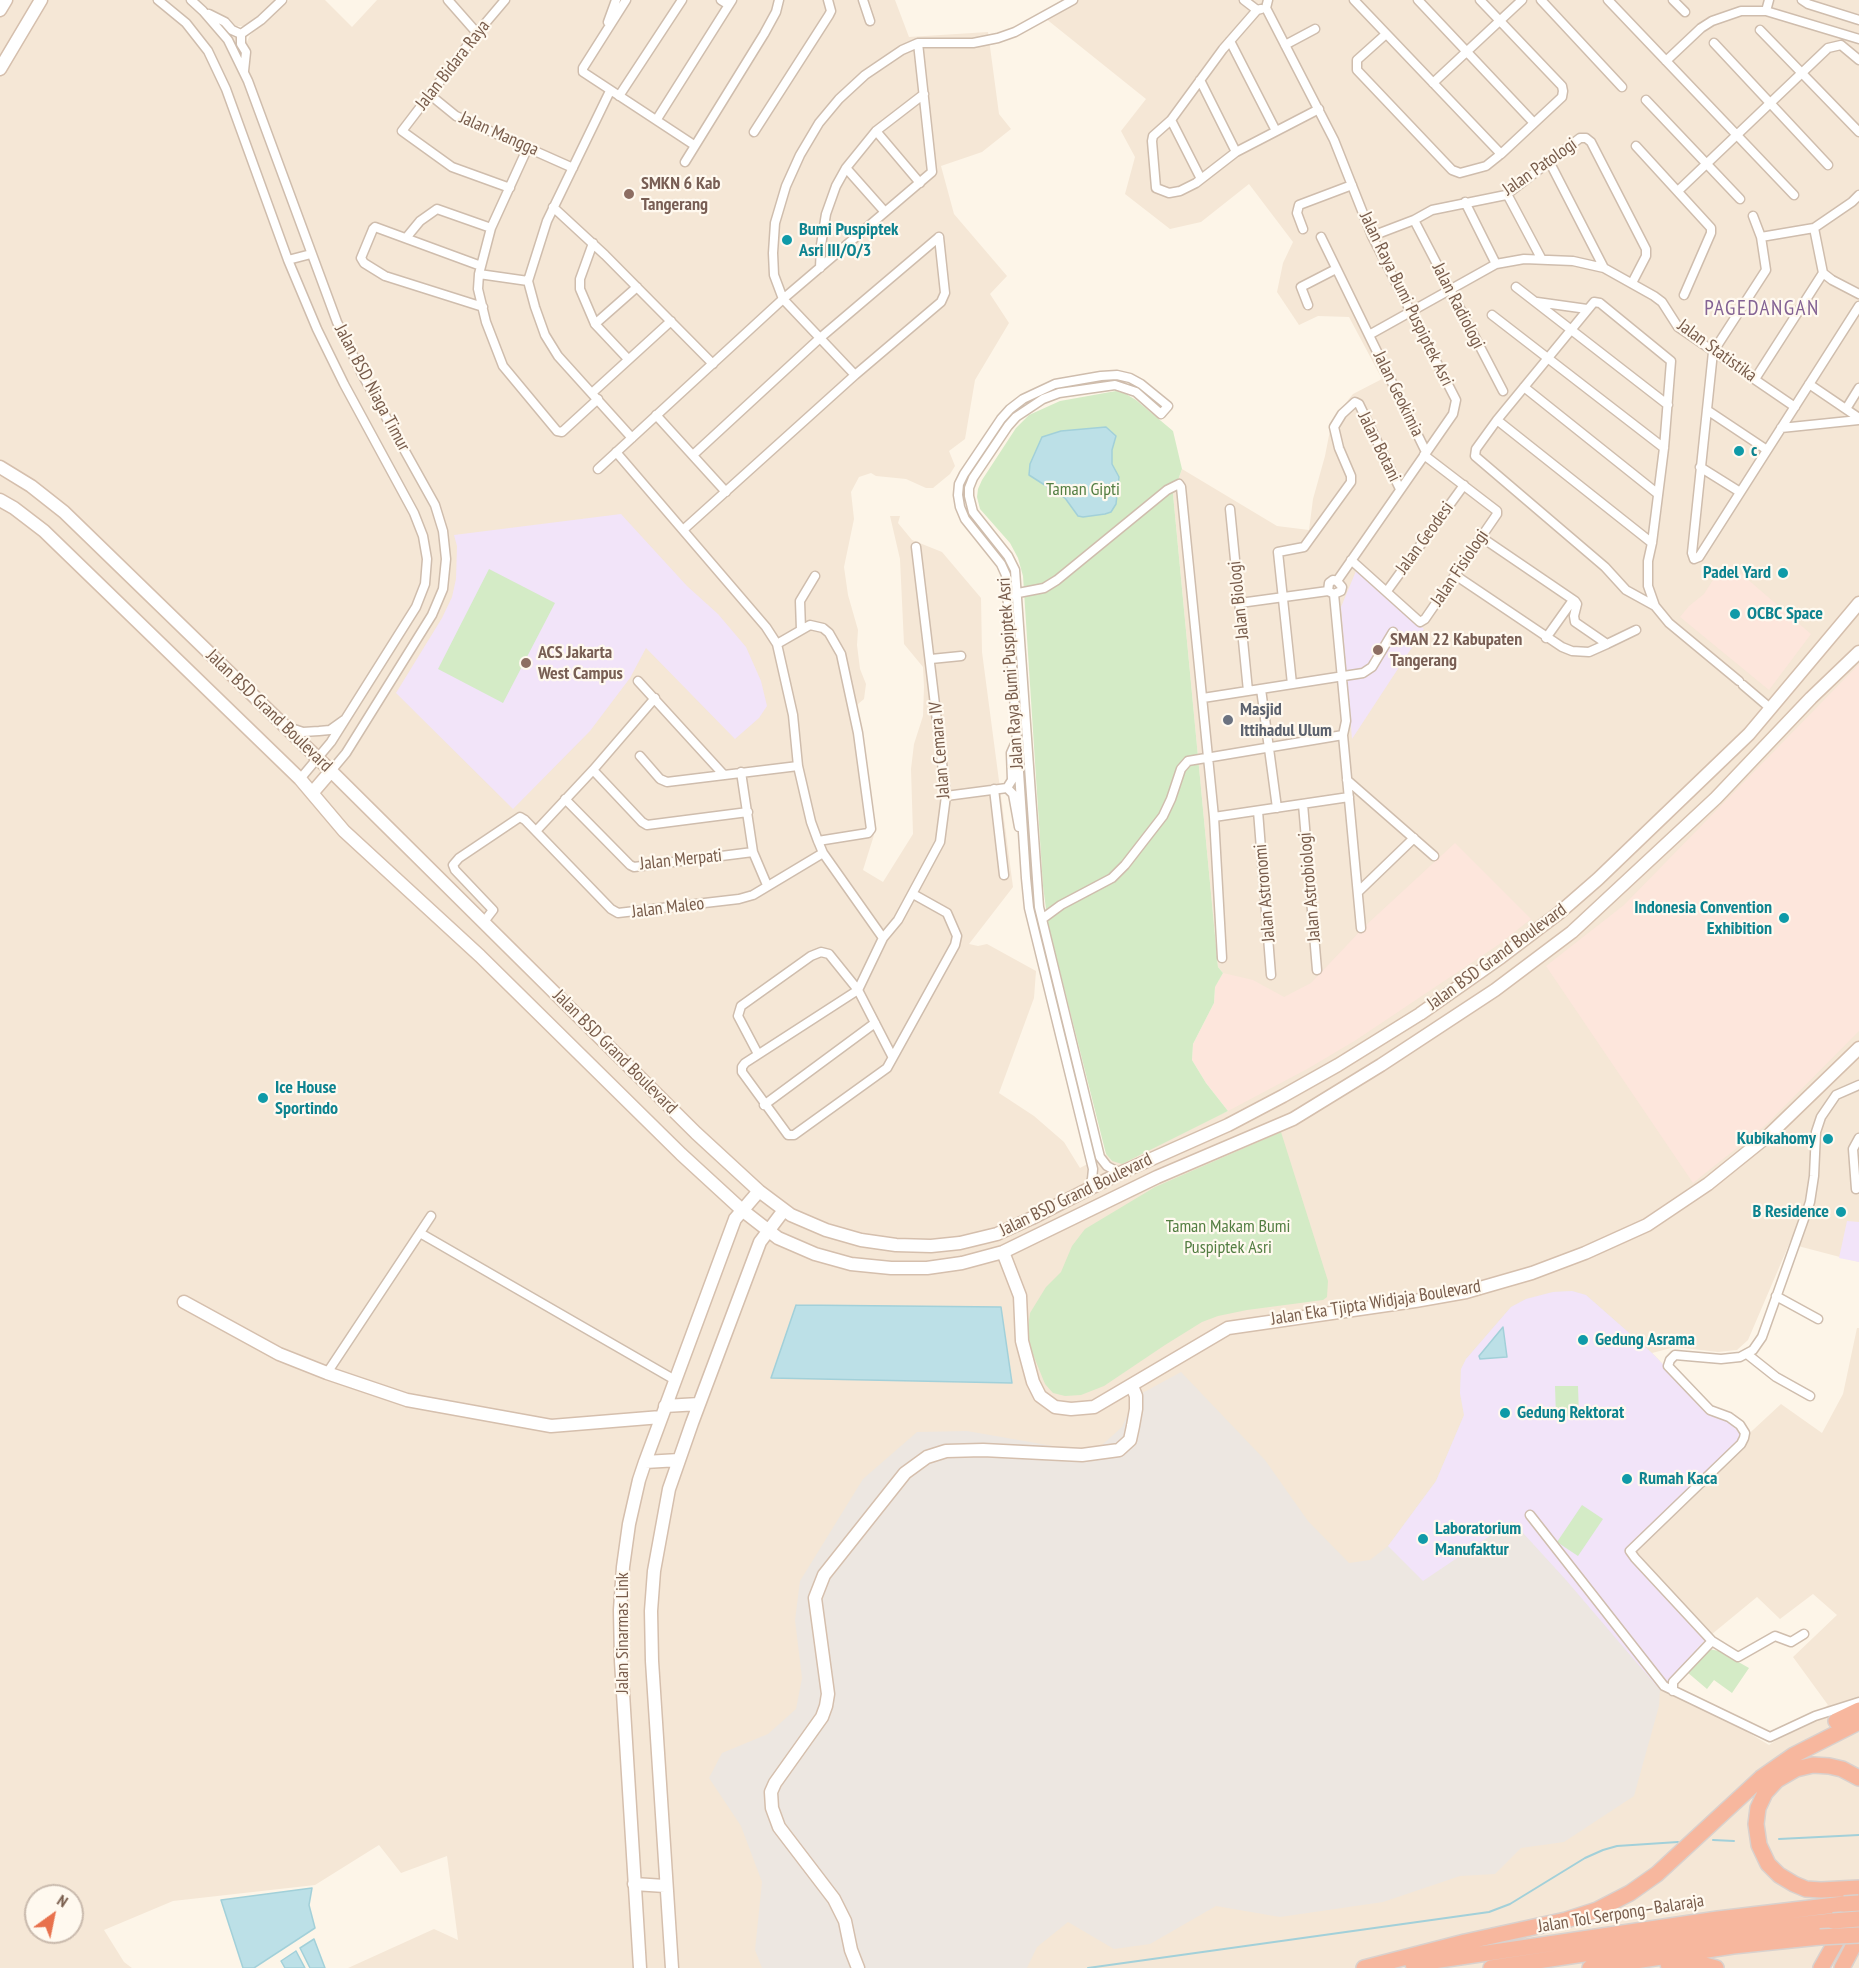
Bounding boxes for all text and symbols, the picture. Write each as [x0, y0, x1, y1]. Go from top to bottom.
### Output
street label: Jalan Bidara Raya [411, 16, 495, 114]
street label: Jalan Mangga [456, 107, 542, 161]
street label: Jalan Patologi [1499, 134, 1581, 200]
place label: SMKN 6 Kab Tangerang [641, 173, 720, 216]
marker: SMKN 6 Kab Tangerang [622, 187, 636, 201]
street label: Jalan Raya Bumi Puspiptek Asri [1354, 208, 1458, 390]
place label: Bumi Puspiptek Asri III/O/3 [799, 219, 899, 262]
marker: Bumi Puspiptek Asri III/O/3 [780, 233, 794, 247]
street label: Jalan Radiologi [1427, 259, 1489, 353]
district label: PAGEDANGAN [1704, 296, 1820, 322]
street label: Jalan Statistika [1673, 315, 1761, 387]
street label: Jalan BSD Niaga Timur [330, 321, 414, 455]
street label: Jalan Geokimia [1368, 348, 1428, 440]
street label: Jalan Botani [1353, 409, 1405, 485]
place label: c [1751, 440, 1757, 462]
marker: c [1732, 444, 1746, 458]
park label: Taman Gipti [1046, 479, 1120, 501]
street label: Jalan Geodesi [1392, 498, 1458, 578]
street label: Jalan Fisiologi [1427, 526, 1493, 610]
street label: Jalan Biologi [1224, 560, 1254, 640]
place label: Padel Yard [1703, 562, 1771, 584]
marker: Padel Yard [1776, 566, 1790, 580]
street label: Jalan Raya Bumi Puspiptek Asri [994, 577, 1028, 769]
place label: OCBC Space [1747, 603, 1823, 625]
marker: OCBC Space [1728, 607, 1742, 621]
place label: SMAN 22 Kabupaten Tangerang [1390, 629, 1522, 672]
place label: ACS Jakarta West Campus [538, 642, 623, 684]
marker: SMAN 22 Kabupaten Tangerang [1371, 643, 1385, 657]
street label: Jalan BSD Grand Boulevard [201, 645, 337, 777]
marker: ACS Jakarta West Campus [519, 656, 533, 670]
place label: Masjid Ittihadul Ulum [1240, 699, 1332, 742]
street label: Jalan Cemara IV [925, 701, 955, 799]
marker: Masjid Ittihadul Ulum [1221, 713, 1235, 727]
street label: Jalan Astrobiologi [1294, 831, 1326, 943]
street label: Jalan Astronomi [1250, 843, 1280, 943]
street label: Jalan Merpati [639, 845, 723, 875]
street label: Jalan Maleo [631, 893, 705, 923]
place label: Indonesia Convention Exhibition [1634, 897, 1772, 940]
street label: Jalan BSD Grand Boulevard [1423, 899, 1571, 1015]
marker: Indonesia Convention Exhibition [1777, 911, 1791, 925]
street label: Jalan BSD Grand Boulevard [548, 985, 682, 1119]
place label: Ice House Sportindo [275, 1077, 338, 1120]
marker: Ice House Sportindo [256, 1091, 270, 1105]
place label: Kubikahomy [1737, 1128, 1816, 1150]
marker: Kubikahomy [1821, 1132, 1835, 1146]
street label: Jalan BSD Grand Boulevard [996, 1149, 1156, 1241]
place label: B Residence [1753, 1201, 1829, 1223]
marker: B Residence [1834, 1205, 1848, 1219]
park label: Taman Makam Bumi Puspiptek Asri [1166, 1216, 1290, 1258]
street label: Jalan Eka Tjipta Widjaja Boulevard [1270, 1276, 1482, 1330]
place label: Gedung Asrama [1595, 1329, 1695, 1351]
marker: Gedung Asrama [1576, 1333, 1590, 1347]
place label: Gedung Rektorat [1517, 1402, 1624, 1424]
marker: Gedung Rektorat [1498, 1406, 1512, 1420]
place label: Rumah Kaca [1639, 1468, 1717, 1490]
marker: Rumah Kaca [1620, 1472, 1634, 1486]
place label: Laboratorium Manufaktur [1435, 1518, 1521, 1561]
marker: Laboratorium Manufaktur [1416, 1532, 1430, 1546]
street label: Jalan Sinarmas Link [612, 1572, 634, 1694]
north arrow [24, 1884, 84, 1944]
text: N [54, 1890, 72, 1911]
street label: Jalan Tol Serpong–Balaraja [1536, 1890, 1706, 1938]

